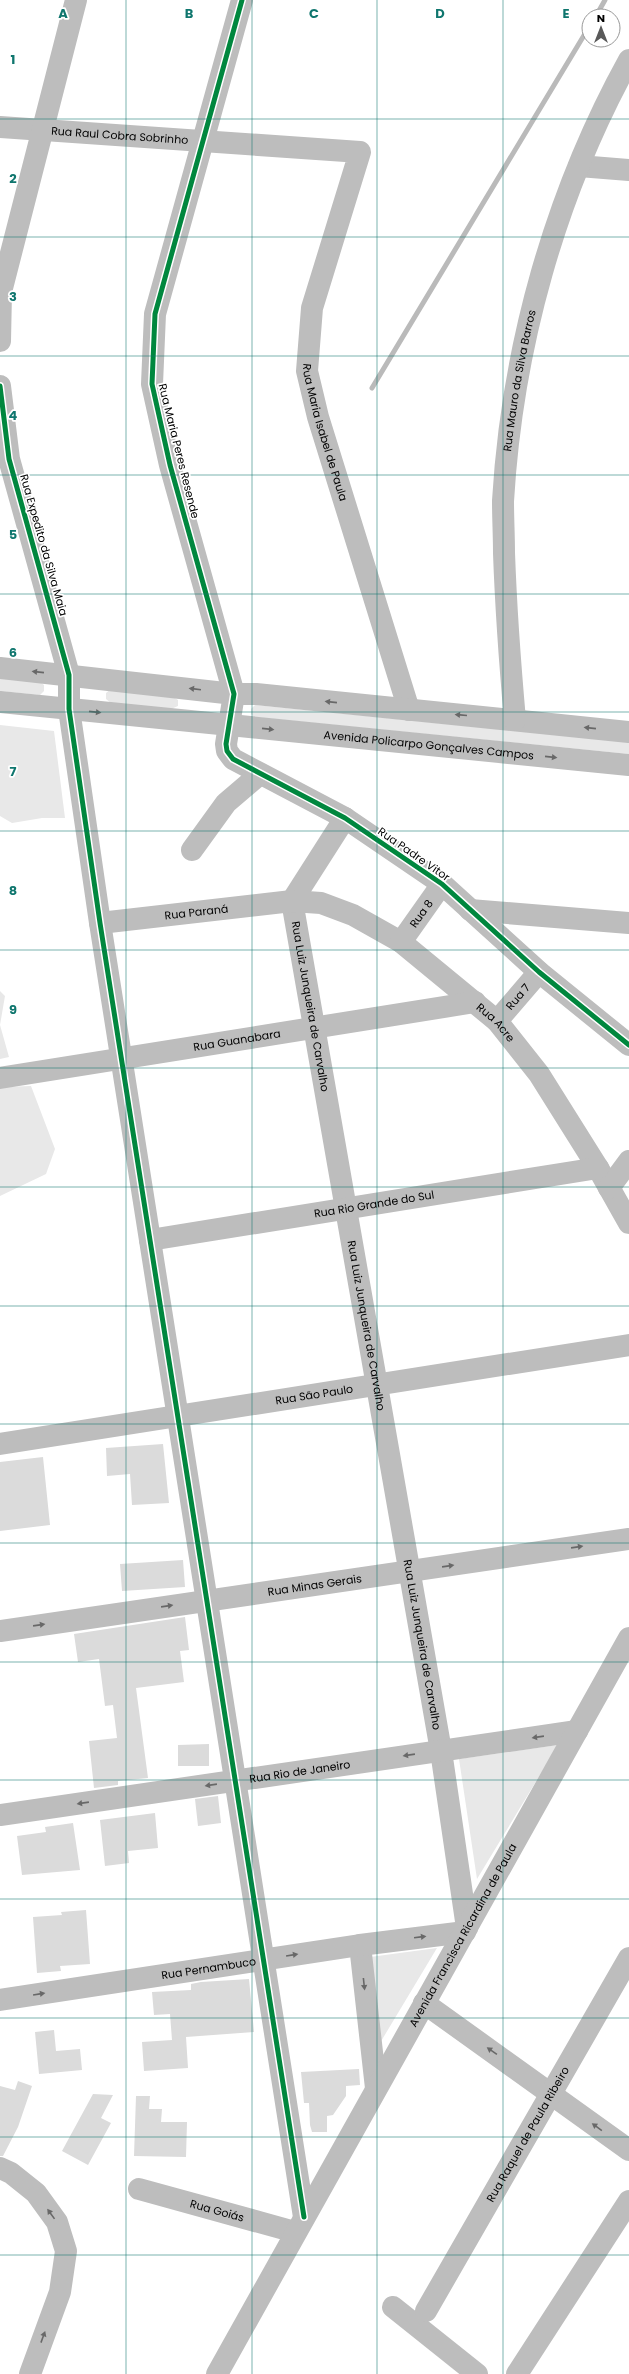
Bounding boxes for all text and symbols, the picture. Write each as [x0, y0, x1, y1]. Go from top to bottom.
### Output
text: A [58, 4, 68, 23]
text: B [185, 4, 194, 23]
text: C [309, 4, 319, 23]
text: D [435, 4, 445, 23]
text: E [562, 4, 570, 23]
north arrow [581, 8, 621, 48]
text: N [597, 10, 605, 26]
text: 1 [11, 50, 15, 69]
street label: Rua Raul Cobra Sobrinho [51, 123, 189, 148]
text: 2 [9, 169, 17, 188]
text: 3 [9, 287, 17, 306]
street label: Rua Mauro da Silva Barros [499, 308, 540, 452]
street label: Rua Maria Isabel de Paula [299, 363, 352, 503]
street label: Rua Maria Peres Resende [155, 382, 204, 520]
text: 4 [9, 406, 18, 425]
street label: Rua Expedito da Silva Maia [16, 472, 72, 618]
text: 5 [9, 525, 17, 544]
text: 6 [9, 643, 17, 662]
one-way arrow [32, 668, 44, 675]
one-way arrow [189, 686, 201, 692]
one-way arrow [325, 698, 338, 705]
one-way arrow [88, 708, 101, 715]
one-way arrow [455, 712, 467, 718]
one-way arrow [584, 724, 596, 731]
one-way arrow [262, 726, 274, 732]
street label: Avenida Policarpo Gonçalves Campos [323, 726, 535, 763]
one-way arrow [545, 754, 557, 761]
text: 7 [10, 762, 17, 781]
street label: Rua Padre Vitor [375, 823, 453, 885]
text: 8 [9, 881, 17, 900]
street label: Rua 8 [406, 896, 437, 931]
street label: Rua Paraná [164, 900, 229, 924]
street label: Rua Luiz Junqueira de Carvalho [288, 920, 333, 1093]
street label: Rua 7 [502, 980, 534, 1013]
street label: Rua Acre [473, 999, 519, 1045]
text: 9 [9, 1000, 17, 1019]
street label: Rua Guanabara [192, 1025, 282, 1055]
street label: Rua Rio Grande do Sul [313, 1186, 435, 1222]
street label: Rua Luiz Junqueira de Carvalho [344, 1239, 389, 1412]
street label: Rua São Paulo [274, 1381, 354, 1409]
one-way arrow [571, 1544, 583, 1550]
street label: Rua Luiz Junqueira de Carvalho [400, 1558, 445, 1731]
one-way arrow [442, 1563, 454, 1569]
street label: Rua Minas Gerais [267, 1570, 363, 1600]
one-way arrow [161, 1603, 173, 1609]
one-way arrow [33, 1622, 45, 1628]
one-way arrow [532, 1734, 544, 1740]
one-way arrow [403, 1752, 415, 1758]
street label: Rua Rio de Janeiro [248, 1756, 351, 1787]
one-way arrow [205, 1782, 218, 1788]
one-way arrow [77, 1800, 89, 1806]
street label: Avenida Francisca Ricardina de Paula [405, 1841, 520, 2030]
one-way arrow [414, 1934, 426, 1941]
one-way arrow [285, 1952, 298, 1958]
street label: Rua Pernambuco [160, 1953, 257, 1983]
one-way arrow [361, 1978, 368, 1990]
one-way arrow [32, 1991, 45, 1997]
one-way arrow [486, 2047, 497, 2055]
street label: Rua Raquel de Paula Ribeiro [482, 2063, 573, 2205]
one-way arrow [592, 2123, 603, 2131]
street label: Rua Goiás [188, 2195, 246, 2226]
one-way arrow [47, 2209, 55, 2219]
one-way arrow [40, 2331, 46, 2343]

